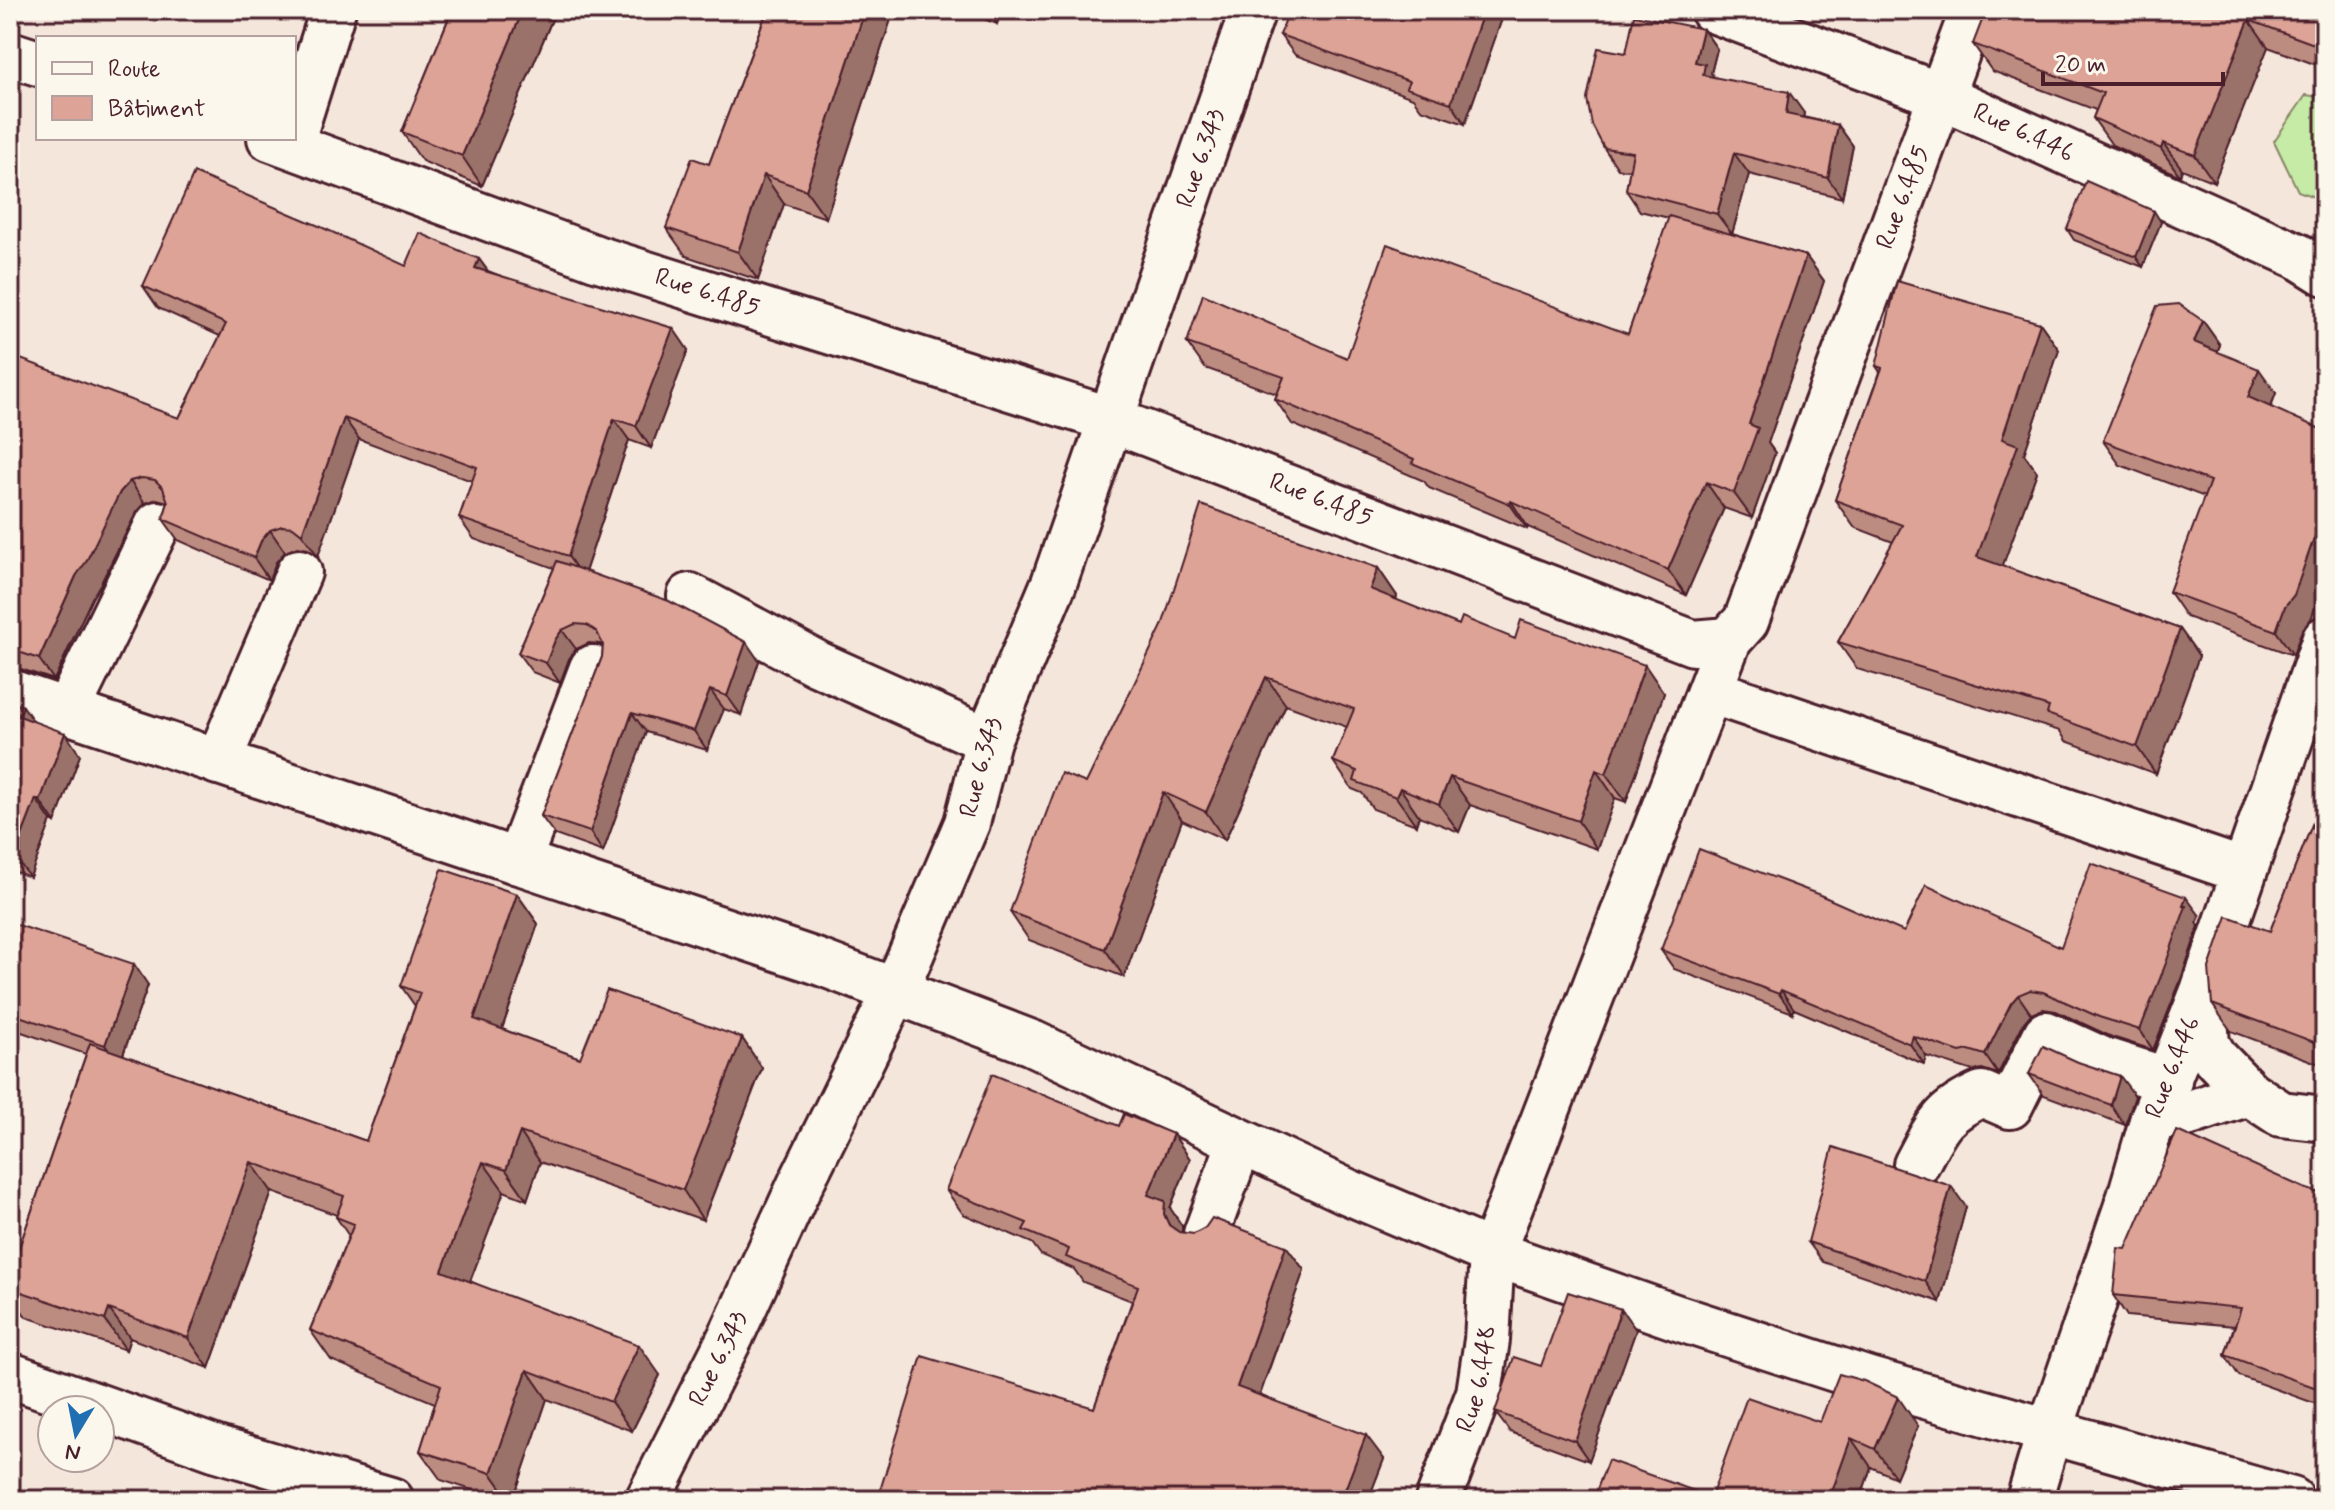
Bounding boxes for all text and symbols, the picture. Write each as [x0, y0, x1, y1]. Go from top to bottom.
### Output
legend [36, 36, 296, 140]
scale bar [2043, 36, 2223, 86]
text: 20 m [2055, 50, 2106, 81]
text: Route [108, 54, 160, 85]
text: Bâtiment [108, 94, 206, 125]
street label: Rue 6.446 [1967, 95, 2079, 170]
street label: Rue 6.343 [1169, 104, 1234, 212]
street label: Rue 6.485 [1869, 141, 1938, 254]
street label: Rue 6.485 [651, 260, 764, 325]
street label: Rue 6.485 [1264, 465, 1378, 536]
street label: Rue 6.343 [952, 712, 1013, 821]
street label: Rue 6.446 [2137, 1011, 2208, 1124]
street label: Rue 6.343 [681, 1305, 757, 1412]
street label: Rue 6.448 [1448, 1325, 1505, 1438]
north arrow [36, 1394, 116, 1474]
text: N [63, 1437, 83, 1467]

